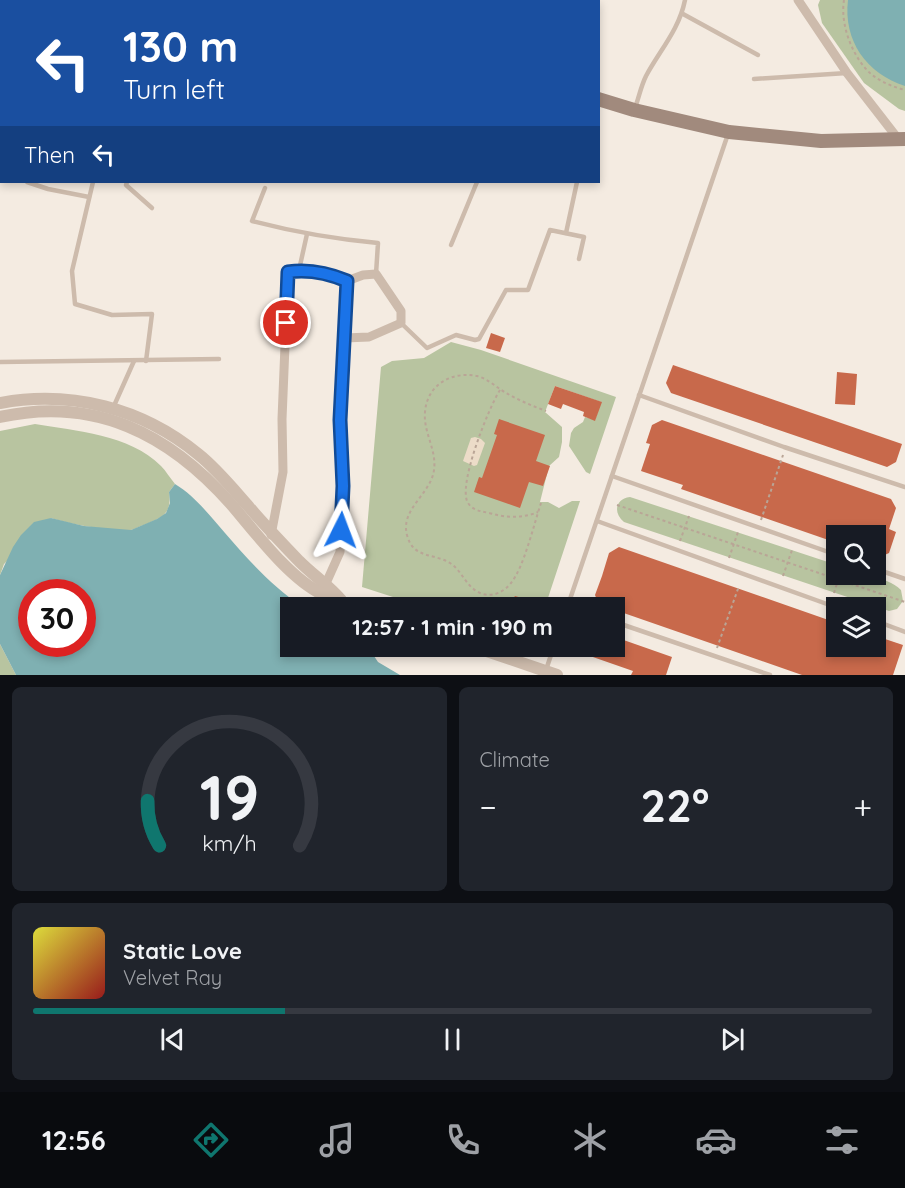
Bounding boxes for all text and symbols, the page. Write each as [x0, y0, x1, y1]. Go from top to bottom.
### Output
text: 130 m [123, 20, 238, 73]
icon: left [24, 24, 102, 102]
text: Turn left [123, 72, 225, 106]
icon: left [87, 138, 120, 171]
text: Then [24, 141, 75, 169]
pin [260, 297, 311, 348]
icon: arrive [269, 306, 302, 339]
position arrow [309, 498, 373, 562]
map controls [826, 525, 886, 657]
button: search [826, 525, 886, 585]
speed limit sign: 30 [18, 579, 96, 657]
button: layers [826, 597, 886, 657]
text: 12:57 · 1 min · 190 m [352, 613, 553, 641]
text: Climate [480, 747, 550, 772]
text: 19 [199, 758, 259, 836]
text: 22° [641, 777, 709, 833]
text: − [480, 786, 497, 827]
text: + [853, 786, 872, 827]
text: km/h [202, 830, 256, 856]
text: Static Love [123, 937, 242, 965]
text: Velvet Ray [123, 965, 222, 990]
icon: previous [156, 1023, 189, 1056]
icon: pause [436, 1023, 469, 1056]
icon: next [716, 1023, 749, 1056]
icon: directions [190, 1119, 232, 1161]
icon: music [316, 1119, 358, 1161]
icon: phone [442, 1119, 484, 1161]
icon: climate [569, 1119, 611, 1161]
icon: car [695, 1119, 737, 1161]
icon: filters [821, 1119, 863, 1161]
text: 12:56 [42, 1123, 106, 1157]

